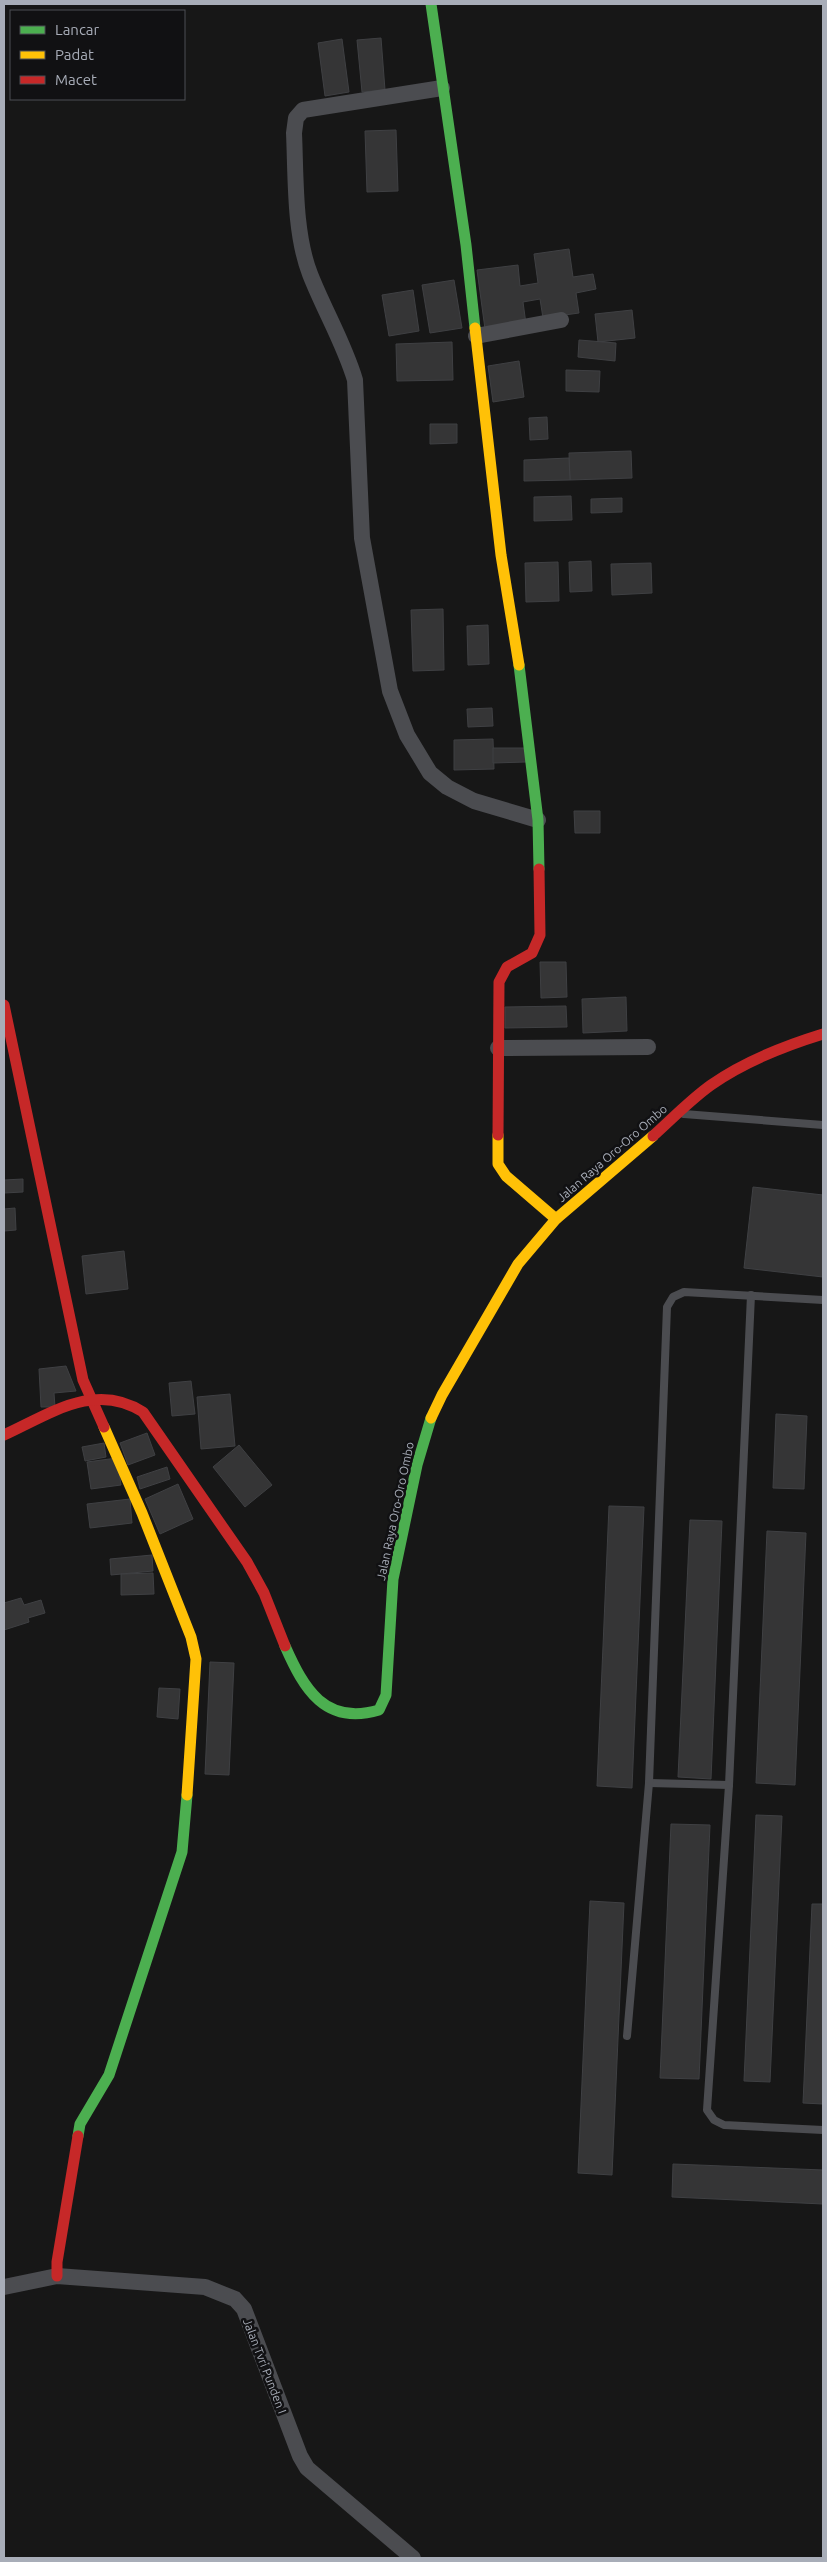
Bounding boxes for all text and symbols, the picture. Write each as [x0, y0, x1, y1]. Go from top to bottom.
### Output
legend [10, 10, 185, 100]
text: Lancar [55, 21, 100, 38]
text: Padat [55, 46, 94, 63]
text: Macet [55, 71, 97, 88]
street label: Jalan Raya Oro-Oro Ombo [555, 1102, 669, 1204]
street label: Jalan Raya Oro-Oro Ombo [374, 1441, 416, 1581]
street label: Jalan Tvri Punden I [241, 2317, 289, 2415]

